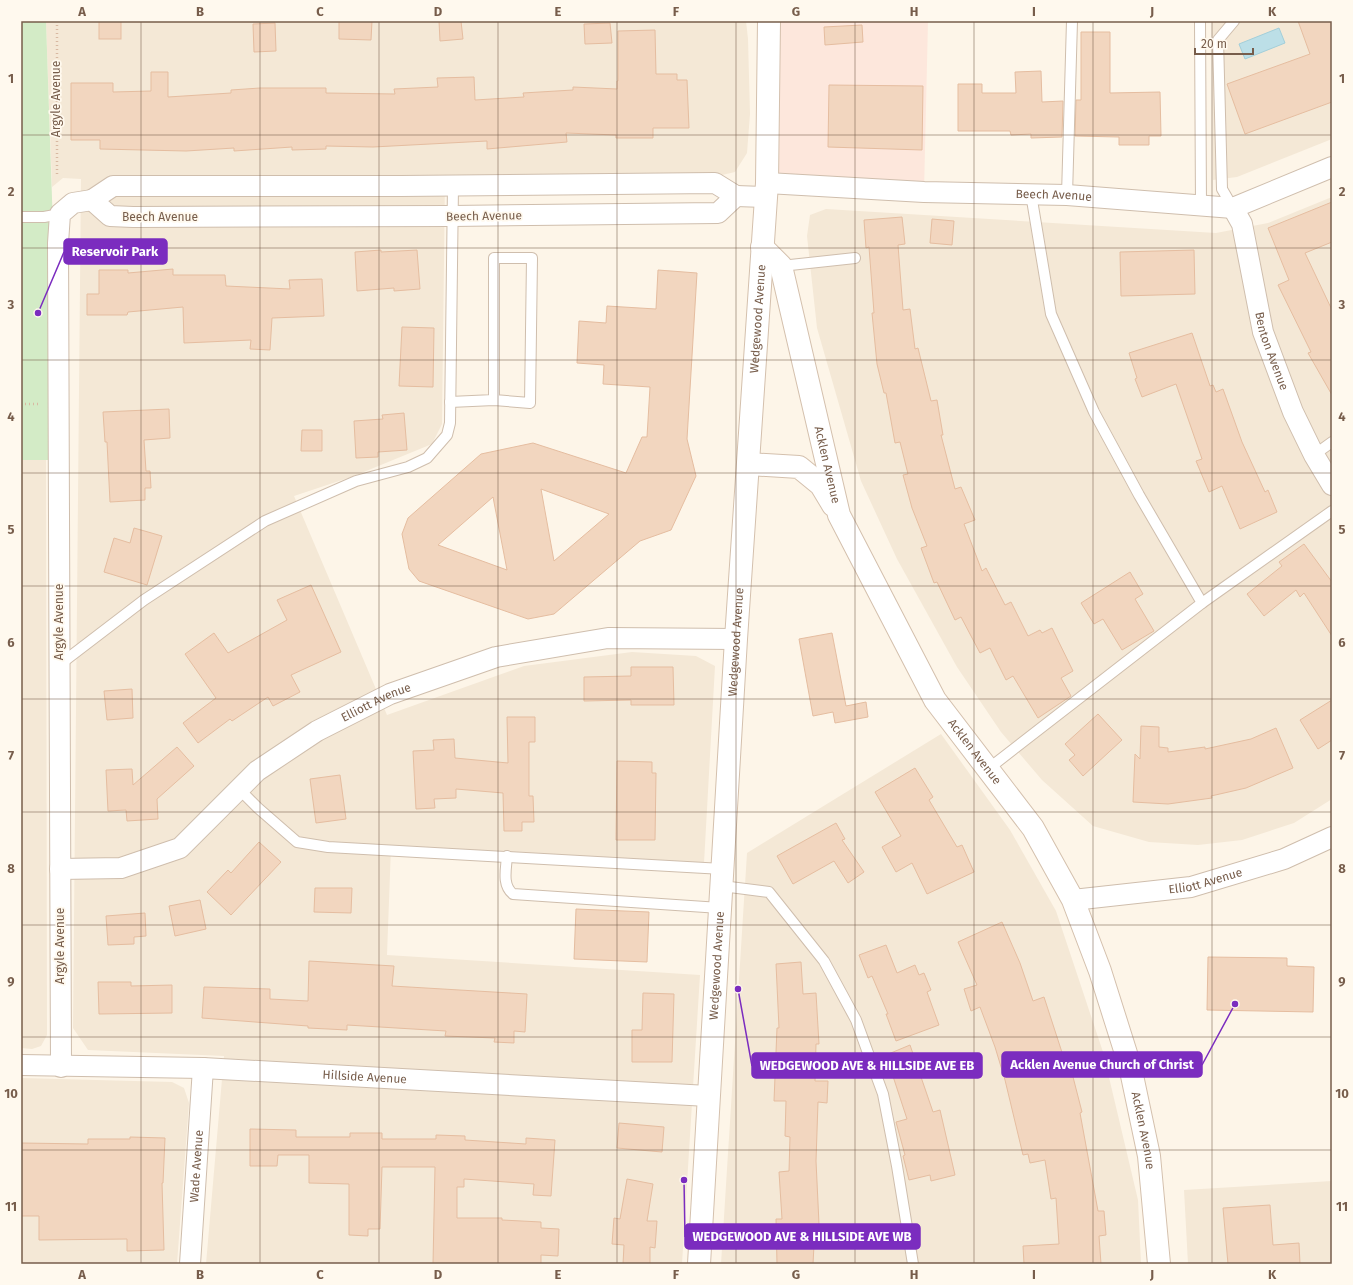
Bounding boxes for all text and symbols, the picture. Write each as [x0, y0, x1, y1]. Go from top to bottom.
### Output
text: A [77, 4, 86, 19]
text: B [196, 4, 204, 19]
text: C [316, 4, 324, 19]
text: D [434, 4, 443, 19]
text: E [555, 4, 562, 19]
text: F [673, 4, 680, 19]
text: G [792, 4, 800, 19]
text: H [910, 4, 918, 19]
text: I [1032, 4, 1036, 19]
text: J [1149, 4, 1154, 19]
text: K [1268, 4, 1277, 19]
scale bar [1195, 30, 1253, 56]
text: 20 m [1201, 37, 1227, 51]
street label: Argyle Avenue [49, 61, 63, 137]
text: 1 [8, 71, 14, 86]
text: 1 [1339, 71, 1345, 86]
text: 2 [8, 184, 15, 199]
text: 2 [1339, 184, 1346, 199]
street label: Beech Avenue [1015, 187, 1092, 204]
street label: Beech Avenue [446, 208, 522, 224]
street label: Beech Avenue [122, 210, 198, 224]
callout: Reservoir Park [64, 239, 167, 264]
text: Reservoir Park [72, 244, 159, 259]
street label: Wedgewood Avenue [747, 264, 768, 374]
text: 3 [7, 297, 15, 312]
text: 3 [1338, 297, 1346, 312]
street label: Benton Avenue [1252, 311, 1291, 392]
text: 4 [7, 409, 15, 424]
text: 4 [1338, 409, 1346, 424]
street label: Acklen Avenue [812, 425, 843, 505]
text: 5 [8, 522, 15, 537]
text: 5 [1339, 522, 1346, 537]
street label: Argyle Avenue [52, 584, 66, 660]
street label: Wedgewood Avenue [726, 587, 746, 697]
text: 6 [7, 635, 15, 650]
text: 6 [1338, 635, 1346, 650]
street label: Elliott Avenue [339, 680, 413, 725]
street label: Acklen Avenue [945, 716, 1004, 787]
text: 7 [8, 748, 14, 763]
text: 7 [1339, 748, 1345, 763]
text: 8 [7, 861, 15, 876]
text: 8 [1338, 861, 1346, 876]
street label: Elliott Avenue [1168, 865, 1244, 896]
street label: Argyle Avenue [53, 908, 67, 984]
street label: Wedgewood Avenue [706, 911, 727, 1020]
text: 9 [7, 974, 15, 989]
text: 9 [1338, 974, 1346, 989]
callout: Acklen Avenue Church of Christ [1002, 1052, 1202, 1077]
callout: WEDGEWOOD AVE & HILLSIDE AVE EB [752, 1053, 982, 1078]
text: Acklen Avenue Church of Christ [1009, 1057, 1195, 1072]
text: WEDGEWOOD AVE & HILLSIDE AVE EB [760, 1058, 974, 1073]
street label: Hillside Avenue [322, 1068, 407, 1086]
text: 10 [4, 1086, 18, 1101]
text: 10 [1335, 1086, 1349, 1101]
street label: Acklen Avenue [1129, 1090, 1157, 1170]
street label: Wade Avenue [187, 1129, 206, 1203]
text: 11 [5, 1199, 17, 1214]
text: 11 [1336, 1199, 1348, 1214]
callout: WEDGEWOOD AVE & HILLSIDE AVE WB [685, 1224, 920, 1249]
text: WEDGEWOOD AVE & HILLSIDE AVE WB [693, 1229, 911, 1244]
text: A [77, 1267, 86, 1282]
text: B [196, 1267, 204, 1282]
text: C [316, 1267, 324, 1282]
text: D [434, 1267, 443, 1282]
text: E [555, 1267, 562, 1282]
text: F [673, 1267, 680, 1282]
text: G [792, 1267, 800, 1282]
text: H [910, 1267, 918, 1282]
text: I [1032, 1267, 1036, 1282]
text: J [1149, 1267, 1154, 1282]
text: K [1268, 1267, 1277, 1282]

